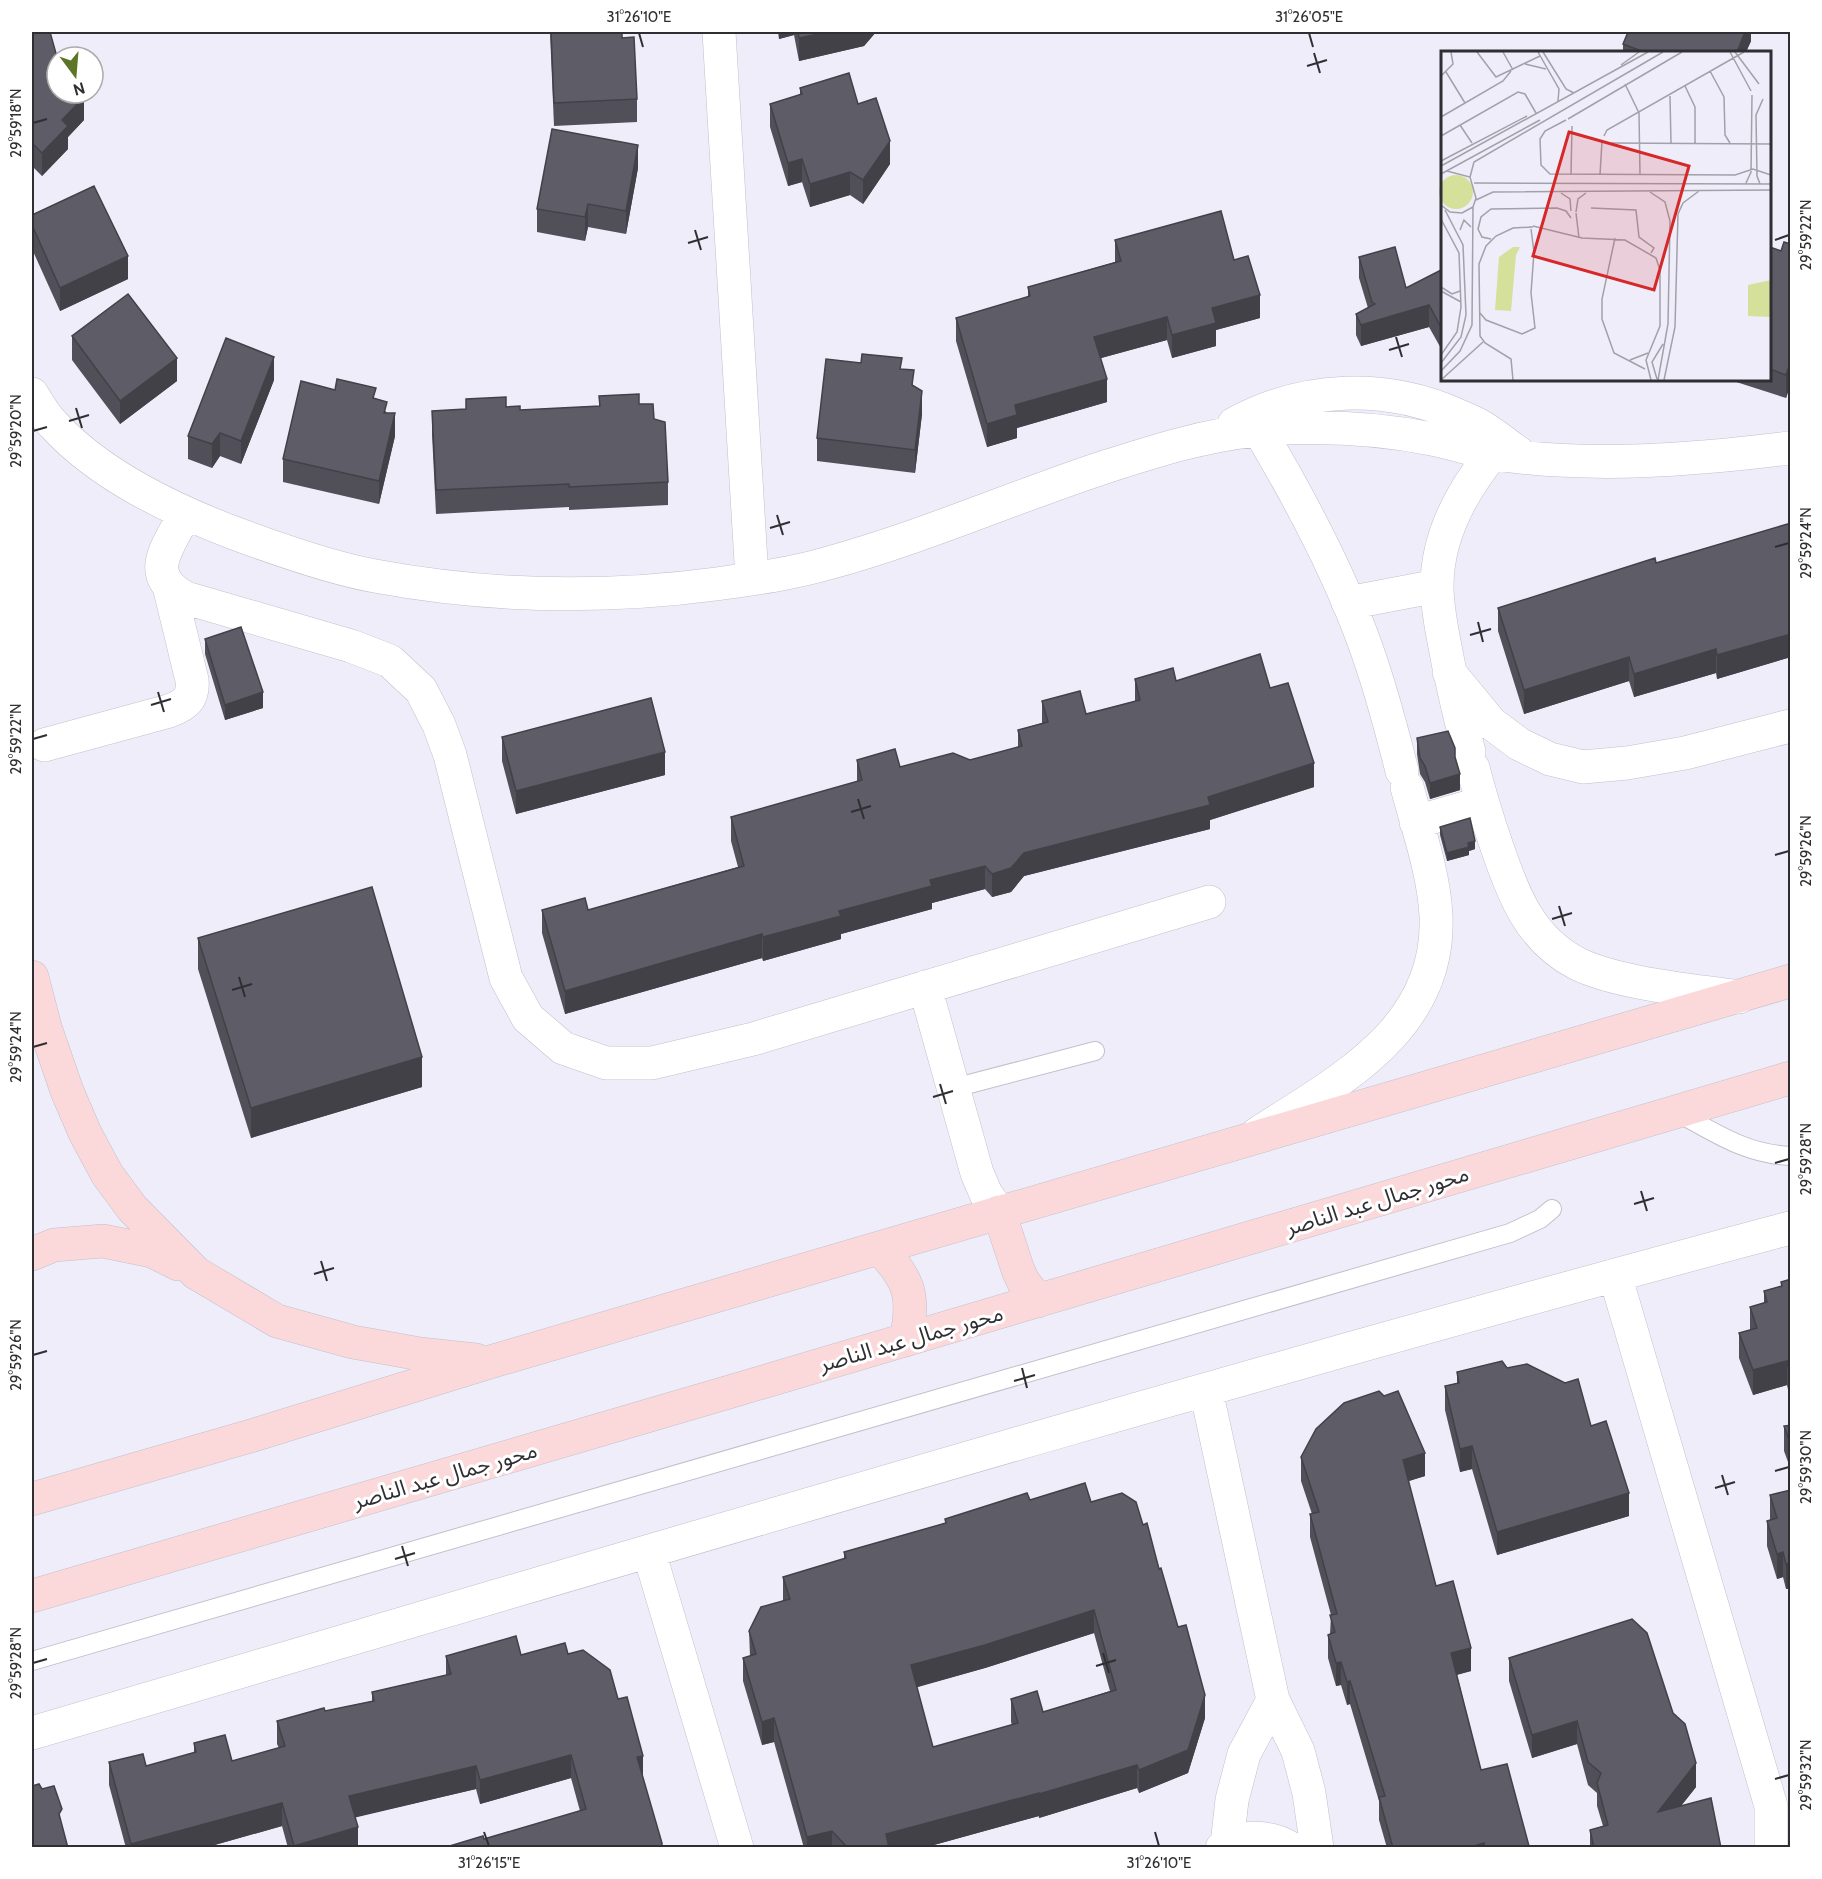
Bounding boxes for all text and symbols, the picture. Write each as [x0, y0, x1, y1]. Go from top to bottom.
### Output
text: 31°26'10"E [607, 8, 671, 26]
text: 31°26'05"E [1275, 8, 1343, 26]
north arrow [45, 45, 105, 105]
inset map [1441, 51, 1771, 381]
text: N [71, 78, 87, 100]
text: 29°59'18"N [7, 88, 25, 158]
text: 29°59'22"N [1797, 199, 1815, 271]
text: 29°59'20"N [7, 394, 25, 468]
text: 29°59'24"N [1797, 507, 1815, 579]
text: 29°59'22"N [7, 703, 25, 775]
text: 29°59'26"N [1797, 815, 1815, 887]
text: 29°59'24"N [7, 1011, 25, 1083]
text: 29°59'28"N [1797, 1123, 1815, 1195]
street label: محور جمال عبد الناصر [1281, 1160, 1472, 1241]
street label: محور جمال عبد الناصر [815, 1299, 1006, 1378]
text: 29°59'26"N [7, 1319, 25, 1391]
text: 29°59'30"N [1797, 1430, 1815, 1504]
street label: محور جمال عبد الناصر [349, 1436, 540, 1515]
text: 29°59'28"N [7, 1627, 25, 1699]
text: 29°59'32"N [1797, 1739, 1815, 1811]
text: 31°26'15"E [458, 1854, 520, 1872]
text: 31°26'10"E [1127, 1854, 1191, 1872]

